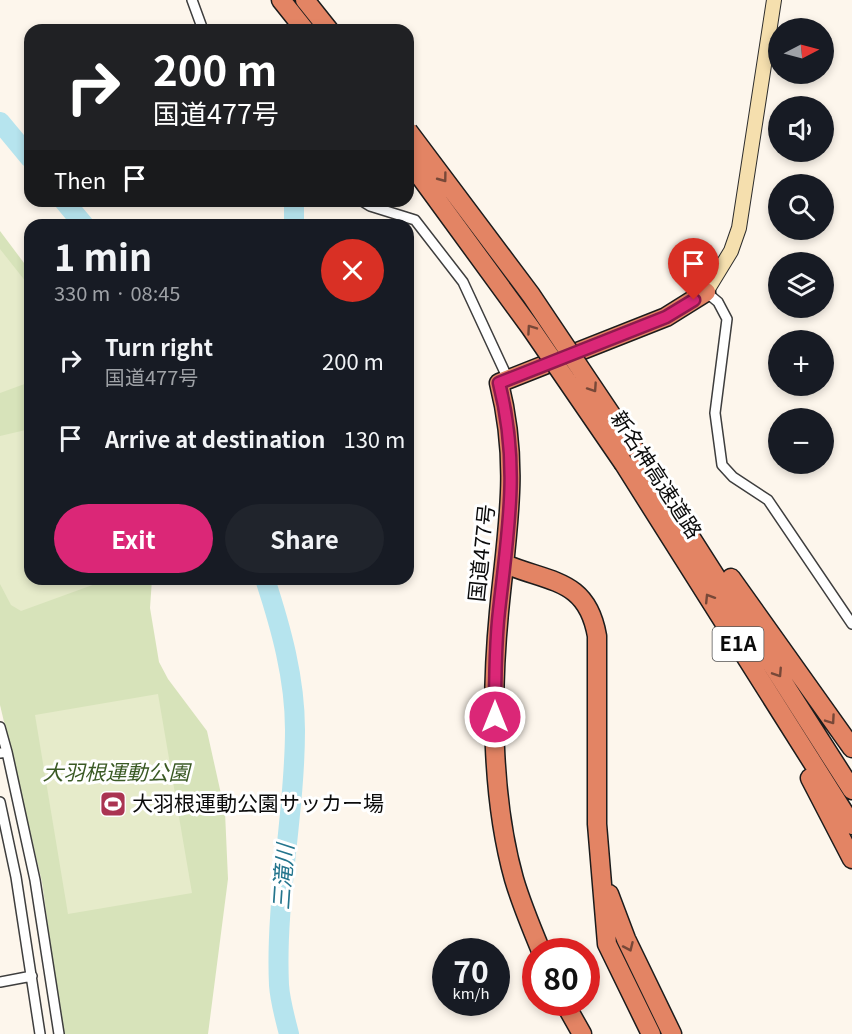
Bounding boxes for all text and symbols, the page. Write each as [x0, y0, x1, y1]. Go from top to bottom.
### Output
north arrow [768, 18, 834, 84]
map controls [768, 18, 834, 474]
text: 200 m [153, 37, 277, 98]
icon: right [54, 48, 132, 126]
text: 国道477号 [153, 93, 279, 132]
button: sound [768, 96, 834, 162]
icon: arrive [118, 162, 151, 195]
text: Then [54, 163, 106, 195]
one-way arrow [436, 171, 447, 182]
button: search [768, 174, 834, 240]
text: 1 min [54, 229, 152, 281]
pin [668, 238, 719, 300]
button: close [321, 239, 384, 302]
icon: arrive [677, 247, 710, 280]
button: layers [768, 252, 834, 318]
text: 330 m · 08:45 [54, 278, 180, 307]
one-way arrow [527, 325, 538, 336]
text: Turn right [105, 330, 213, 362]
button: + [768, 330, 834, 396]
icon: right [54, 344, 87, 377]
text: 200 m [322, 344, 384, 376]
text: 国道477号 [105, 362, 198, 391]
one-way arrow [586, 381, 597, 392]
street label: 新名神高速道路 [605, 404, 710, 544]
button: − [768, 408, 834, 474]
icon: arrive [54, 422, 87, 455]
text: Arrive at destination [105, 422, 325, 454]
text: 130 m [343, 422, 405, 454]
street label: 国道477号 [460, 503, 500, 603]
button: Exit [54, 504, 213, 573]
button: Share [225, 504, 384, 573]
one-way arrow [704, 594, 716, 604]
road number: E1A [712, 627, 764, 661]
one-way arrow [771, 667, 783, 677]
position arrow [463, 685, 527, 749]
one-way arrow [824, 713, 835, 724]
park label: 大羽根運動公園 [43, 756, 192, 786]
place label: 大羽根運動公園サッカー場 [132, 787, 384, 817]
sports icon: 大羽根運動公園サッカー場 [98, 789, 128, 819]
water label: 三滝川 [263, 841, 299, 911]
speed limit sign: 80 [522, 938, 600, 1016]
one-way arrow [622, 940, 634, 951]
text: 70 [453, 948, 489, 992]
text: km/h [452, 982, 490, 1003]

